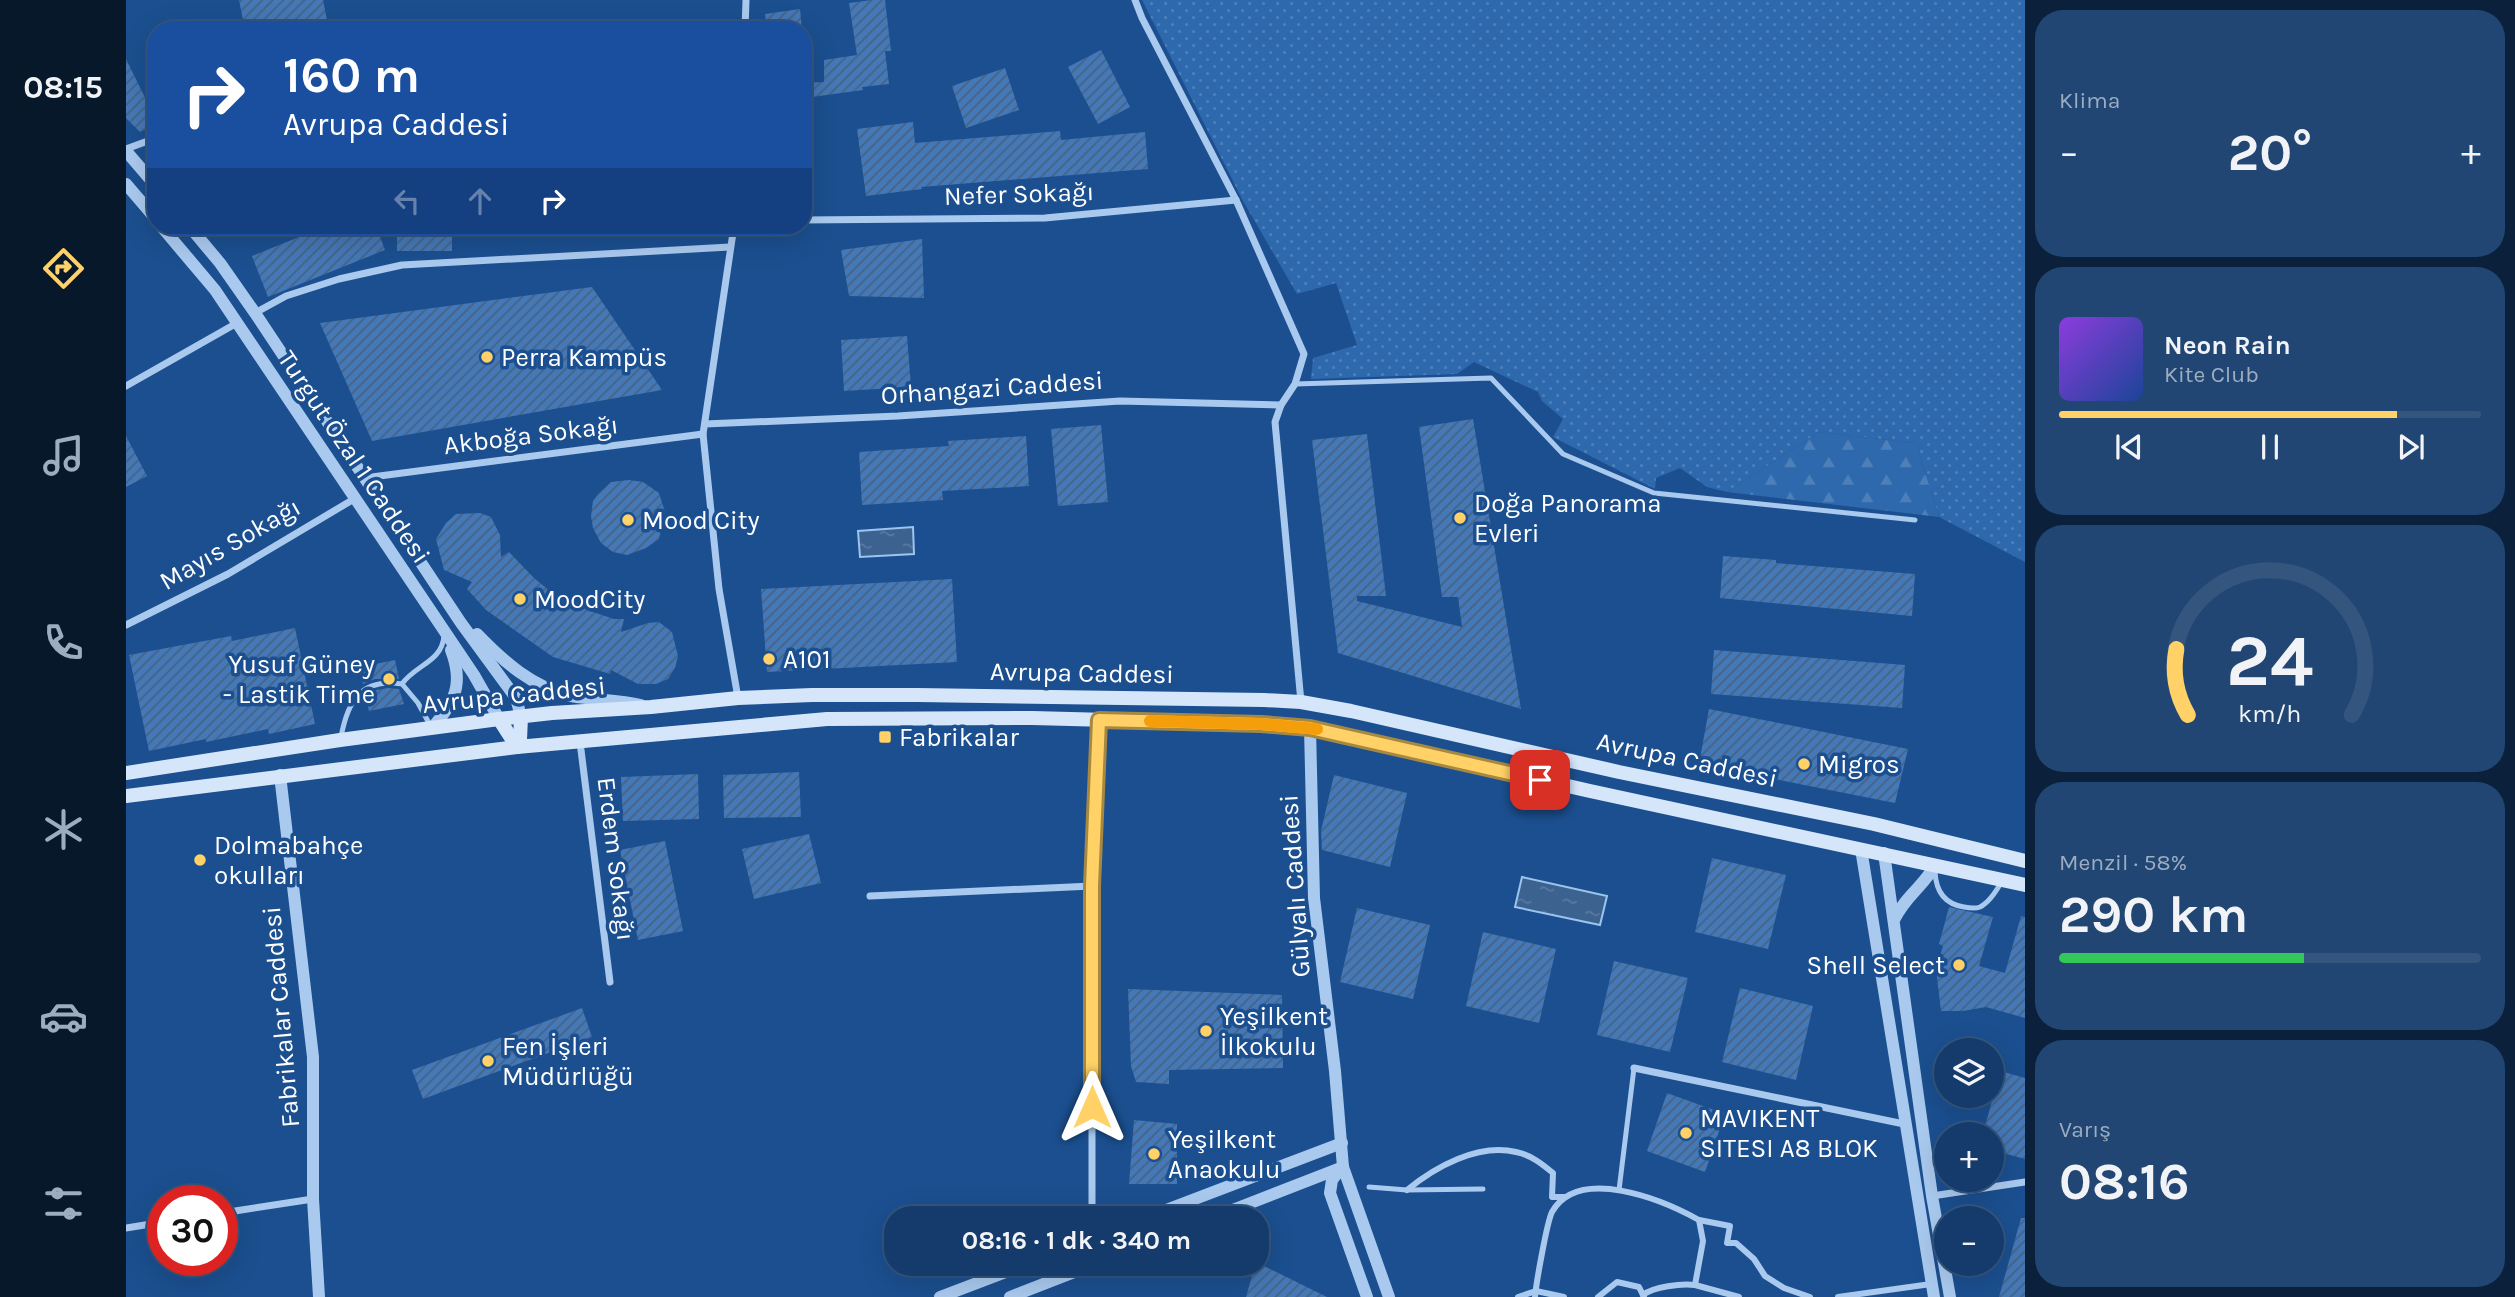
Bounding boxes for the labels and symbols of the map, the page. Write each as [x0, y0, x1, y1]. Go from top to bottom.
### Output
street label: Nefer Sokağı [943, 176, 1095, 212]
place label: Perra Kampüs [501, 342, 667, 373]
street label: Turgut Özal 1 Caddesi [271, 345, 437, 569]
marker: Perra Kampüs [479, 349, 495, 365]
street label: Orhangazi Caddesi [880, 365, 1104, 411]
street label: Akboğa Sokağı [442, 409, 620, 461]
place label: Doğa Panorama Evleri [1474, 488, 1662, 549]
street label: Mayıs Sokağı [154, 491, 306, 597]
place label: Mood City [642, 505, 760, 536]
marker: Doğa Panorama Evleri [1452, 510, 1468, 526]
marker: Mood City [620, 512, 636, 528]
place label: MoodCity [534, 584, 645, 615]
marker: MoodCity [512, 591, 528, 607]
place label: A101 [783, 644, 831, 675]
place label: Yusuf Güney - Lastik Time [223, 649, 375, 710]
marker: A101 [761, 651, 777, 667]
street label: Avrupa Caddesi [990, 656, 1174, 690]
street label: Avrupa Caddesi [421, 670, 607, 720]
marker: Yusuf Güney - Lastik Time [381, 671, 397, 687]
place label: Fabrikalar [899, 722, 1019, 753]
street label: Avrupa Caddesi [1594, 726, 1780, 794]
marker: Fabrikalar [877, 729, 893, 745]
place label: Migros [1818, 749, 1900, 780]
pin [1510, 750, 1570, 810]
marker: Migros [1796, 756, 1812, 772]
street label: Erdem Sokağı [591, 775, 641, 943]
street label: Gülyalı Caddesi [1273, 794, 1317, 978]
place label: Dolmabahçe okulları [214, 830, 363, 891]
marker: Dolmabahçe okulları [192, 852, 208, 868]
street label: Fabrikalar Caddesi [256, 905, 306, 1129]
place label: Shell Select [1807, 950, 1945, 981]
marker: Shell Select [1951, 957, 1967, 973]
place label: Yeşilkent İlkokulu [1220, 1001, 1328, 1062]
marker: Yeşilkent İlkokulu [1198, 1023, 1214, 1039]
place label: Fen İşleri Müdürlüğü [502, 1031, 634, 1092]
marker: Fen İşleri Müdürlüğü [480, 1053, 496, 1069]
position arrow [1055, 1070, 1129, 1144]
place label: MAVIKENT SITESI A8 BLOK [1700, 1103, 1878, 1164]
place label: Yeşilkent Anaokulu [1168, 1124, 1281, 1185]
marker: MAVIKENT SITESI A8 BLOK [1678, 1125, 1694, 1141]
marker: Yeşilkent Anaokulu [1146, 1146, 1162, 1162]
speed limit sign: 30 [147, 1185, 238, 1276]

